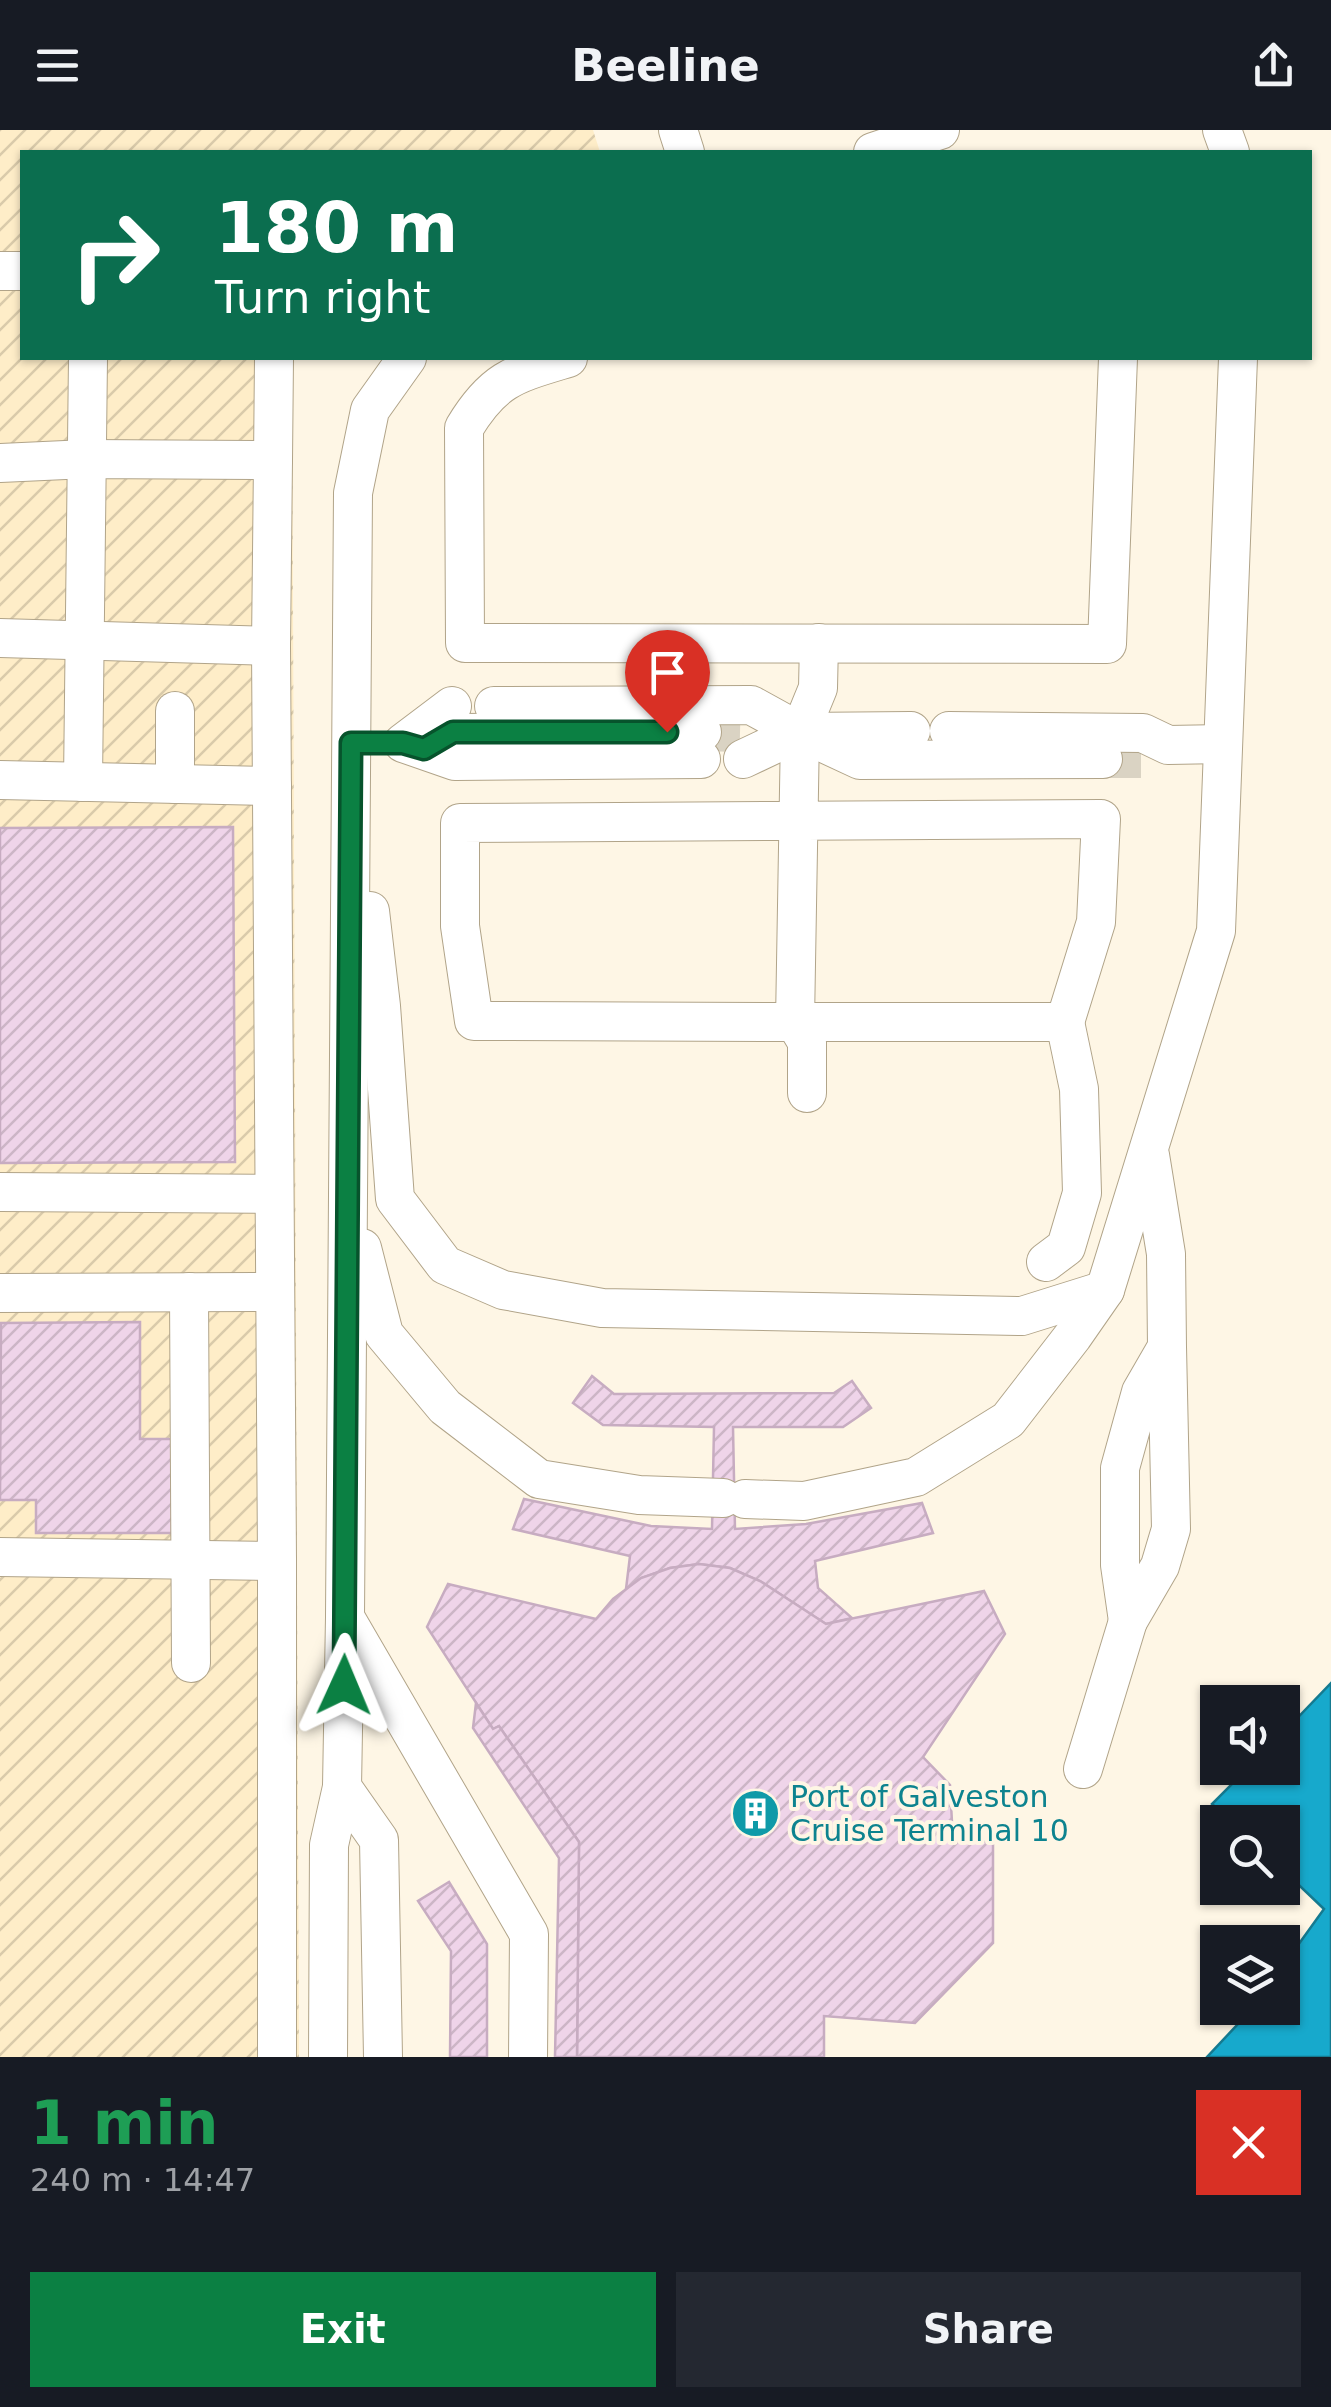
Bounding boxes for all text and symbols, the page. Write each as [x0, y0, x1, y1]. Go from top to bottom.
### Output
icon: menu [30, 38, 85, 93]
icon: share [1246, 38, 1301, 93]
text: Beeline [571, 39, 760, 92]
text: 180 m [215, 187, 458, 269]
icon: right [50, 190, 180, 320]
text: Turn right [215, 271, 430, 324]
pin [625, 630, 710, 733]
icon: arrive [640, 645, 695, 700]
position arrow [292, 1633, 396, 1737]
map controls [1200, 1685, 1300, 2025]
button: sound [1200, 1685, 1300, 1785]
place label: Port of Galveston Cruise Terminal 10 [790, 1779, 1069, 1848]
building icon: Port of Galveston Cruise Terminal 10 [729, 1787, 781, 1839]
button: search [1200, 1805, 1300, 1905]
button: layers [1200, 1925, 1300, 2025]
text: 1 min [30, 2088, 218, 2158]
button: close [1196, 2090, 1301, 2195]
text: 240 m · 14:47 [30, 2161, 255, 2199]
button: Exit [30, 2272, 656, 2387]
button: Share [676, 2272, 1301, 2387]

